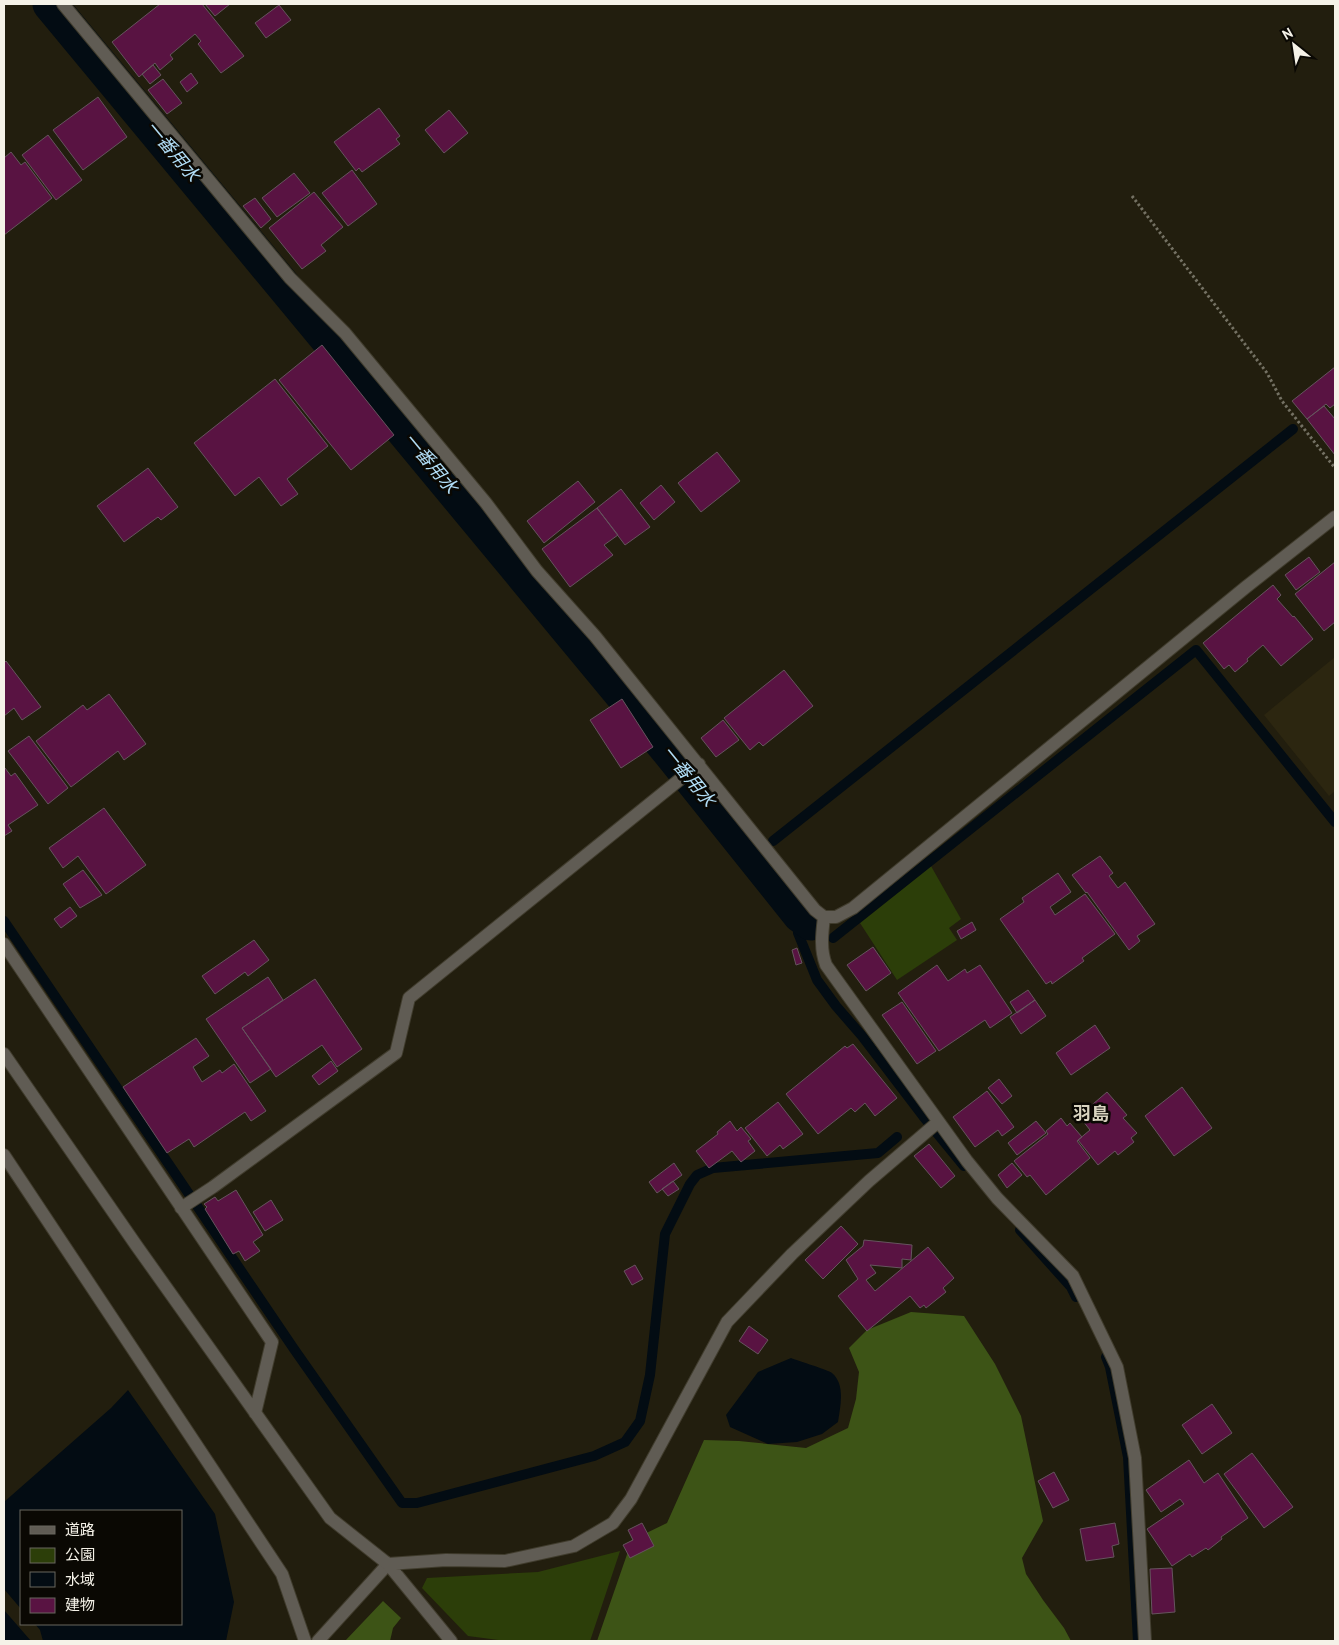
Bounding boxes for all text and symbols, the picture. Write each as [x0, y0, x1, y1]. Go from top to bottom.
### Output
north arrow [1269, 20, 1319, 70]
text: N [1279, 24, 1296, 44]
water label: 一番用水 [141, 116, 206, 188]
water label: 一番用水 [399, 428, 464, 500]
water label: 一番用水 [657, 741, 722, 813]
district label: 羽島 [1073, 1102, 1109, 1125]
legend [20, 1510, 182, 1625]
text: 道路 [65, 1520, 95, 1539]
text: 公園 [65, 1545, 95, 1564]
text: 水域 [65, 1570, 95, 1589]
text: 建物 [65, 1595, 95, 1614]

